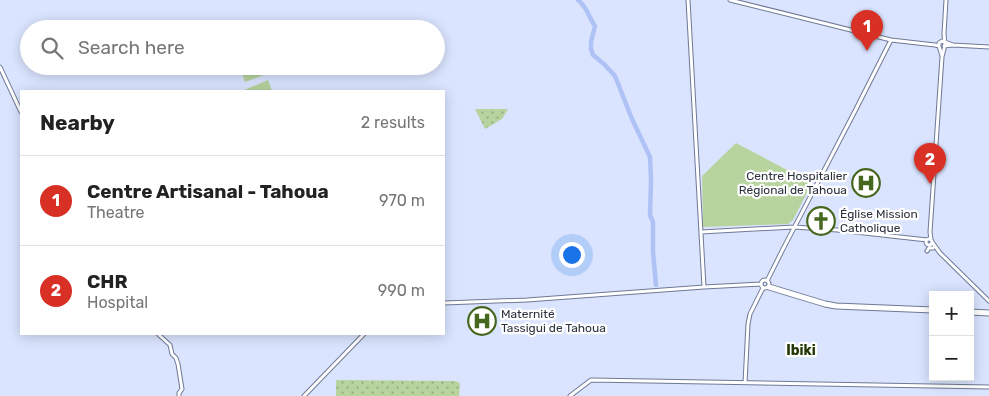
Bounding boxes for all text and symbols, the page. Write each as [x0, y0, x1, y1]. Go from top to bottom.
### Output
pin: 1 [851, 10, 883, 51]
search box [20, 20, 445, 75]
icon: search [38, 34, 66, 62]
text: Search here [78, 36, 185, 59]
text: Nearby [40, 110, 115, 135]
text: 2 results [361, 113, 425, 132]
pin: 2 [914, 143, 946, 184]
hospital icon: Centre Hospitalier Régional de Tahoua [851, 168, 881, 198]
place label: Centre Hospitalier Régional de Tahoua [739, 169, 847, 197]
text: Centre Artisanal - Tahoua [87, 180, 329, 203]
text: 1 [52, 191, 60, 210]
text: 970 m [379, 191, 425, 210]
text: Theatre [87, 203, 145, 222]
church icon: Église Mission Catholique [806, 206, 836, 236]
place label: Église Mission Catholique [840, 207, 918, 235]
your location [559, 242, 585, 268]
text: CHR [87, 270, 128, 293]
text: 2 [51, 281, 61, 300]
text: 990 m [378, 281, 425, 300]
map controls [929, 291, 974, 381]
button: + [929, 291, 974, 336]
text: Hospital [87, 293, 148, 312]
hospital icon: Maternité Tassigui de Tahoua [467, 306, 497, 336]
place label: Maternité Tassigui de Tahoua [501, 307, 606, 335]
button: − [929, 336, 974, 381]
district label: Ibiki [786, 342, 816, 359]

